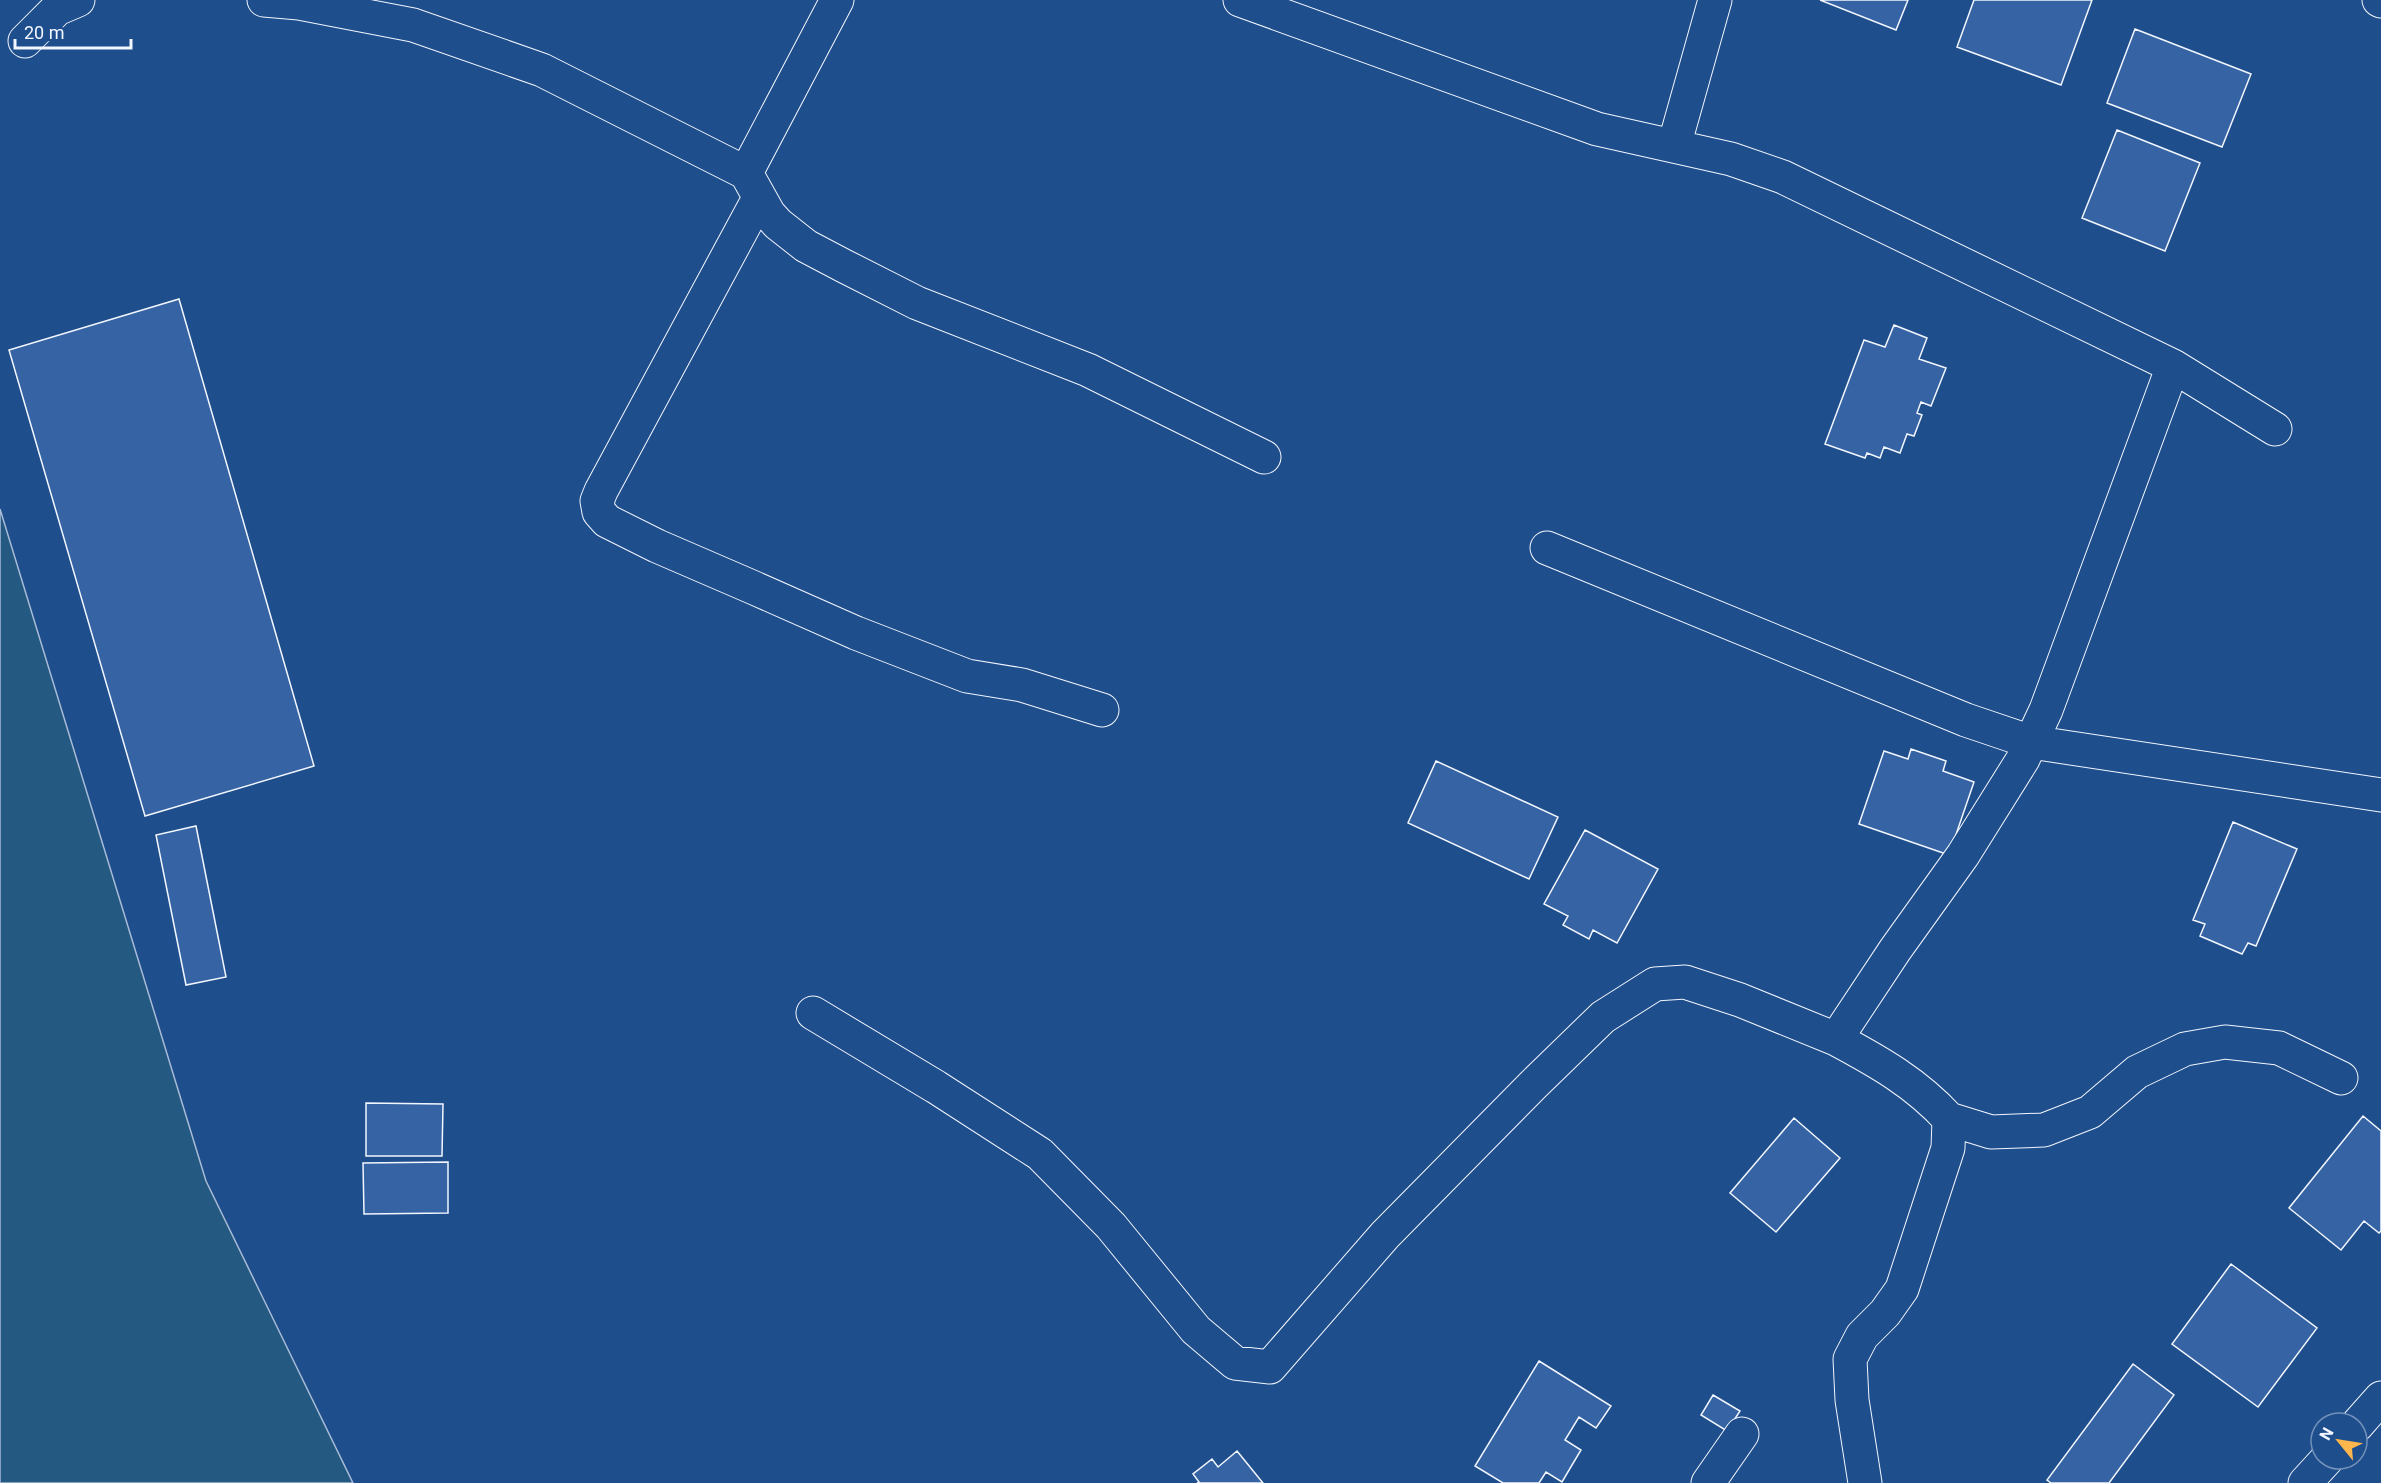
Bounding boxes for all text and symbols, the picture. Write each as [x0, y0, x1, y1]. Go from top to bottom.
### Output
scale bar [15, 12, 130, 50]
text: 20 m [24, 22, 64, 43]
north arrow [2309, 1411, 2369, 1471]
text: N [2315, 1424, 2337, 1443]

